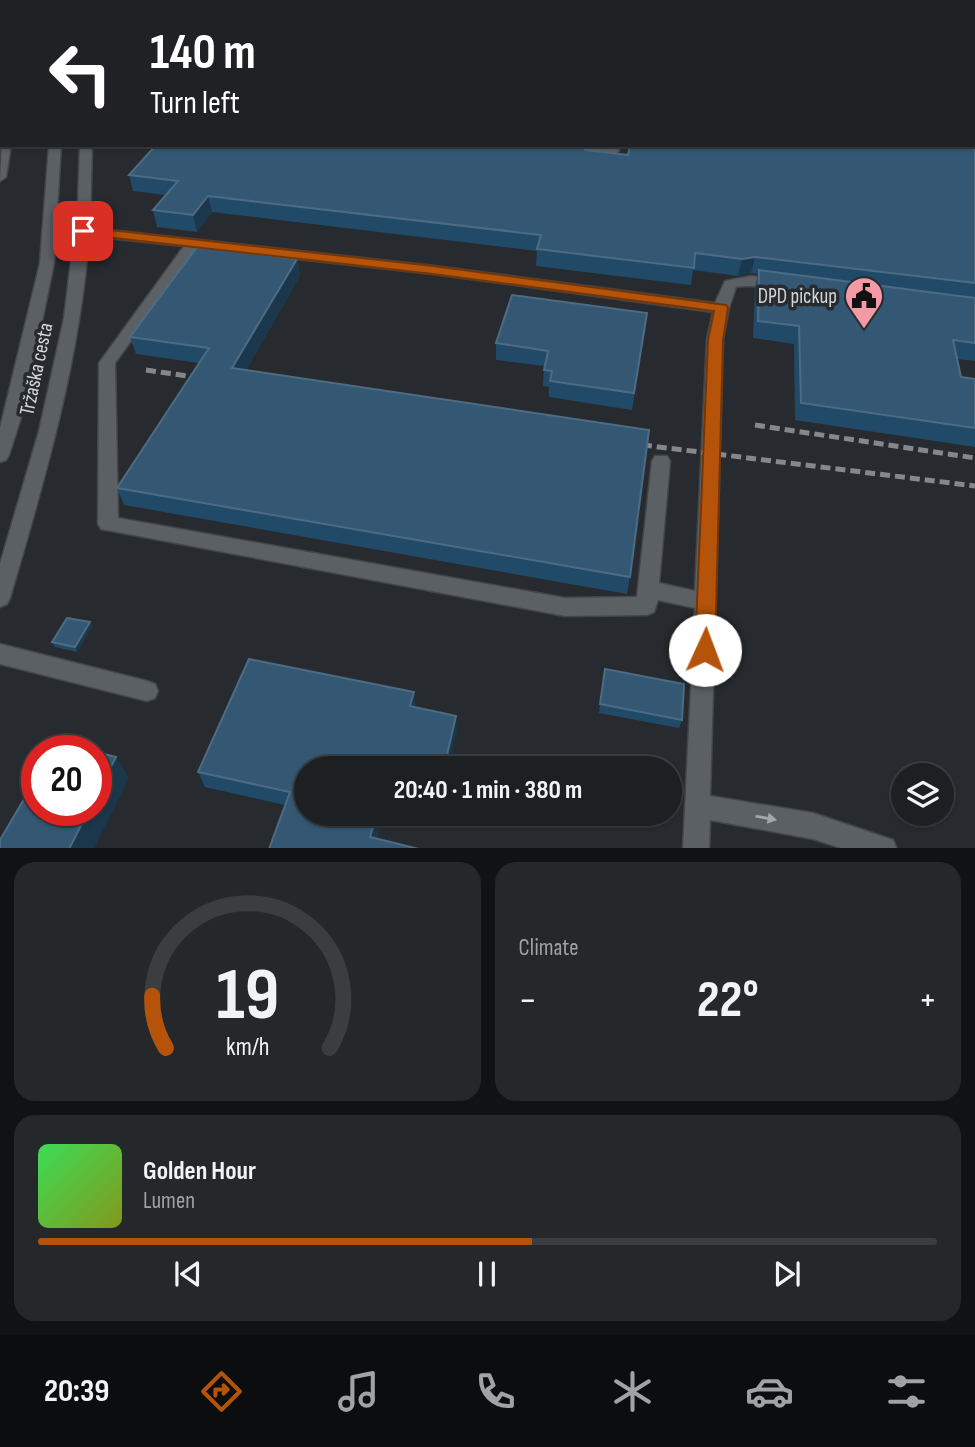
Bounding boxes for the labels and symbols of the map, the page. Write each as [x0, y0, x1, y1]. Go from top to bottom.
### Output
pin [53, 201, 113, 261]
public building icon: DPD pickup [843, 275, 885, 330]
place label: DPD pickup [758, 284, 837, 309]
street label: Tržaška cesta [14, 320, 59, 418]
position arrow [668, 613, 742, 687]
speed limit sign: 20 [21, 735, 112, 826]
one-way arrow [755, 813, 777, 824]

